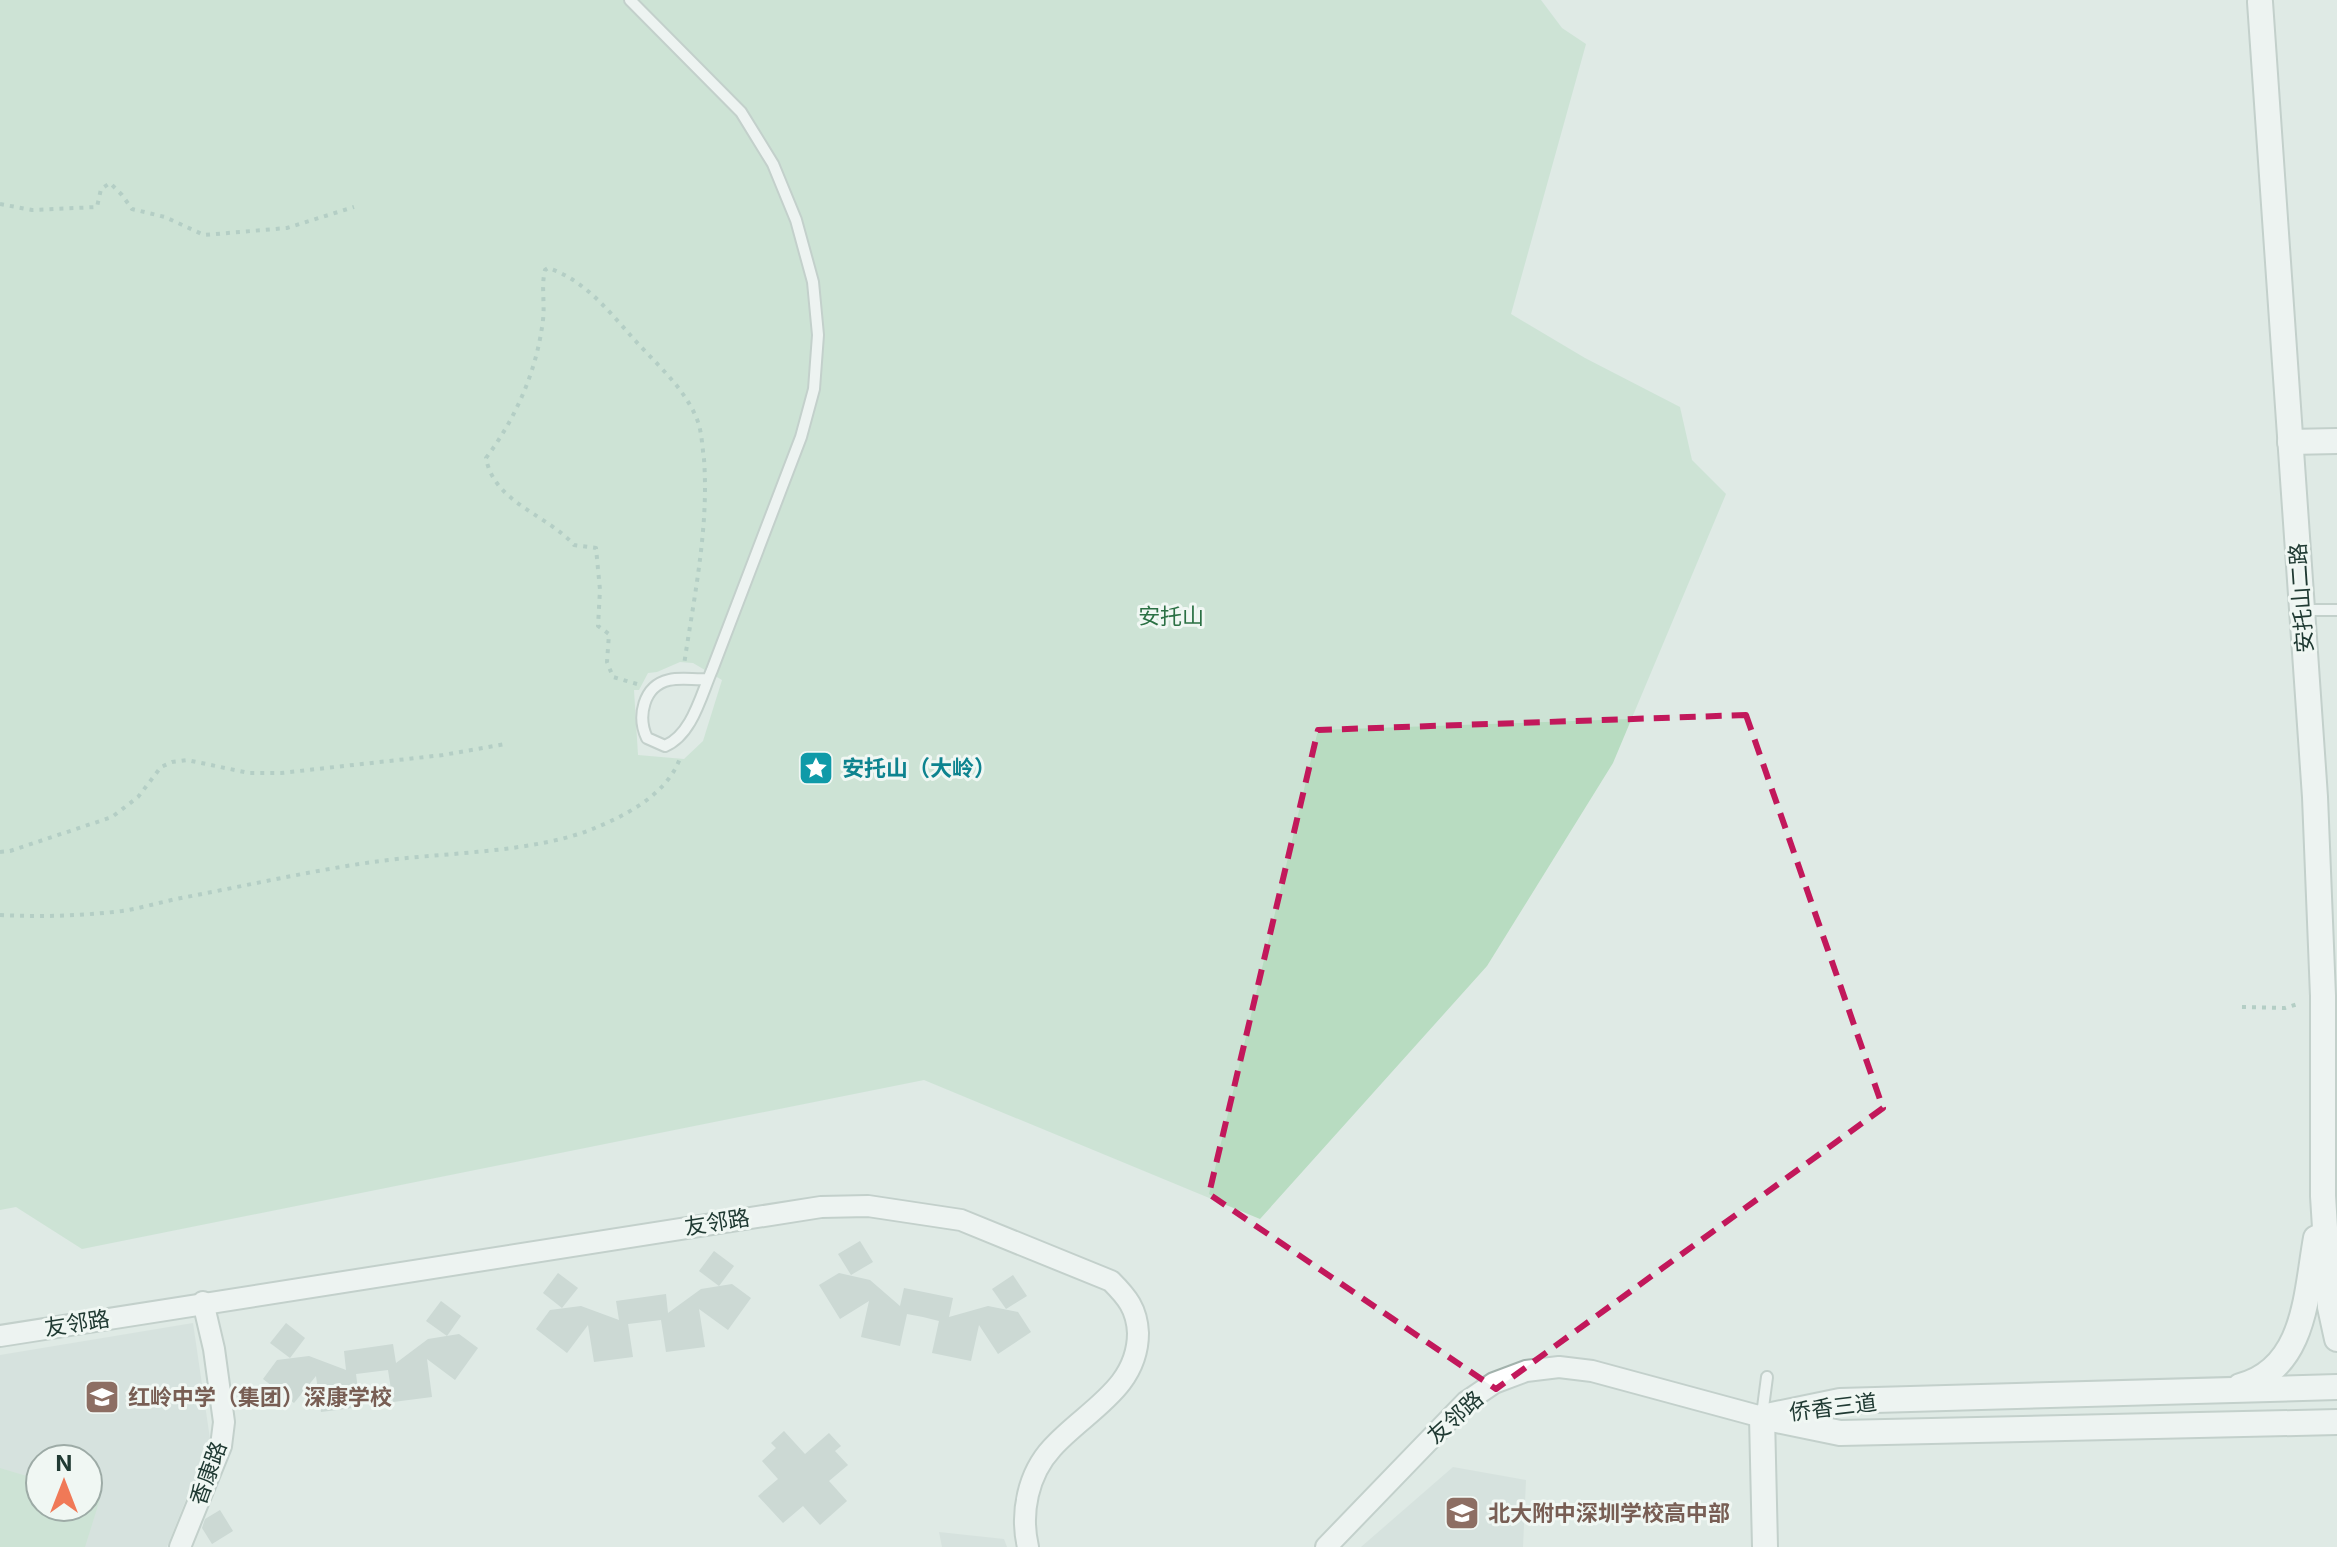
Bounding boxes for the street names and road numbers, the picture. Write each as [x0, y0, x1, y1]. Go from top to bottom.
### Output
street label: 安托山二路 [2284, 542, 2318, 654]
street label: 友邻路 [682, 1204, 752, 1240]
street label: 友邻路 [42, 1305, 112, 1341]
street label: 友邻路 [1422, 1385, 1488, 1449]
street label: 侨香三道 [1788, 1389, 1878, 1425]
street label: 香康路 [184, 1438, 232, 1508]

